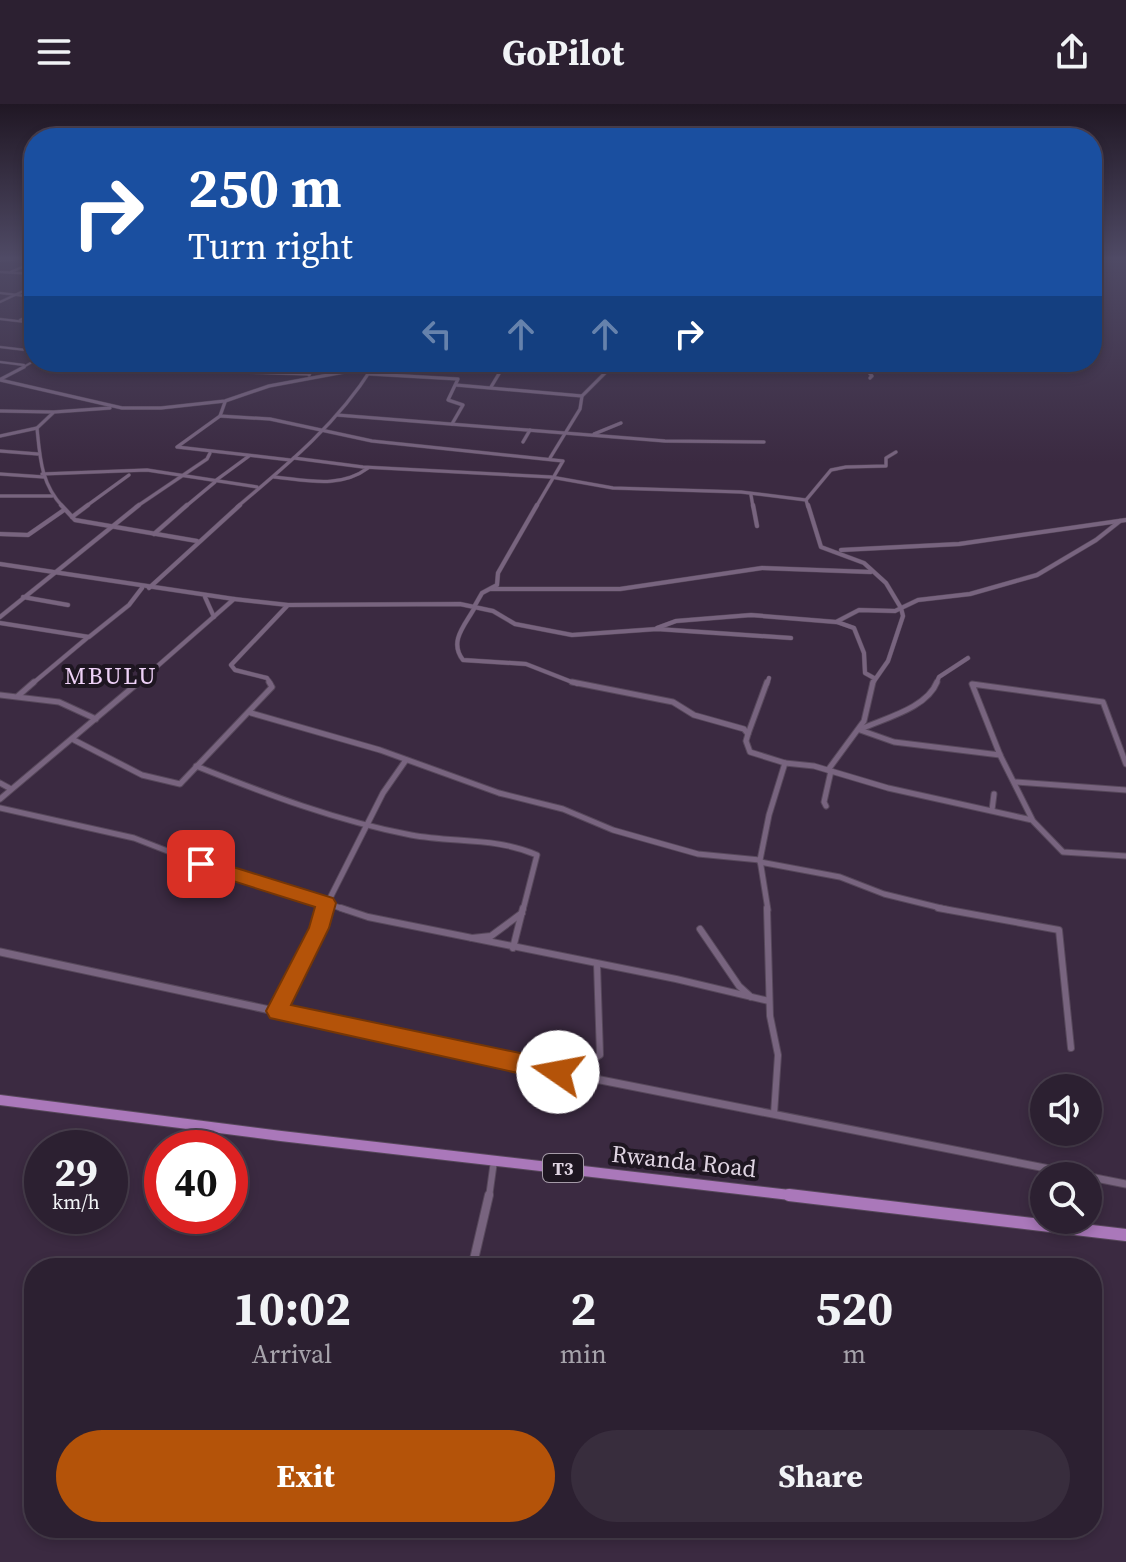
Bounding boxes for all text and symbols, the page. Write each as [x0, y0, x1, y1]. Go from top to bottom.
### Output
text: GoPilot [502, 28, 624, 77]
icon: menu [32, 30, 76, 74]
icon: share [1050, 30, 1094, 74]
text: 250 m [188, 149, 342, 226]
icon: right [56, 160, 160, 264]
text: Turn right [188, 222, 353, 271]
icon: left [415, 312, 459, 356]
icon: ahead [499, 312, 543, 356]
icon: ahead [583, 312, 627, 356]
icon: right [667, 312, 711, 356]
district label: MBULU [64, 659, 158, 692]
pin [167, 830, 235, 898]
icon: arrive [179, 842, 223, 886]
position arrow [516, 1030, 600, 1114]
map controls [1030, 1074, 1102, 1234]
button: sound [1030, 1074, 1102, 1146]
speed limit sign: 40 [144, 1130, 248, 1234]
street label: Rwanda Road [610, 1137, 758, 1185]
text: 29 [54, 1145, 98, 1199]
road number: T3 [543, 1154, 583, 1182]
button: search [1030, 1162, 1102, 1234]
text: km/h [52, 1188, 100, 1216]
text: 10:02 [233, 1275, 351, 1341]
text: 2 [570, 1275, 596, 1341]
text: 520 [815, 1275, 893, 1341]
text: Arrival [252, 1336, 332, 1372]
text: min [560, 1336, 607, 1372]
text: m [843, 1336, 866, 1372]
button: Exit [56, 1430, 555, 1522]
button: Share [571, 1430, 1070, 1522]

